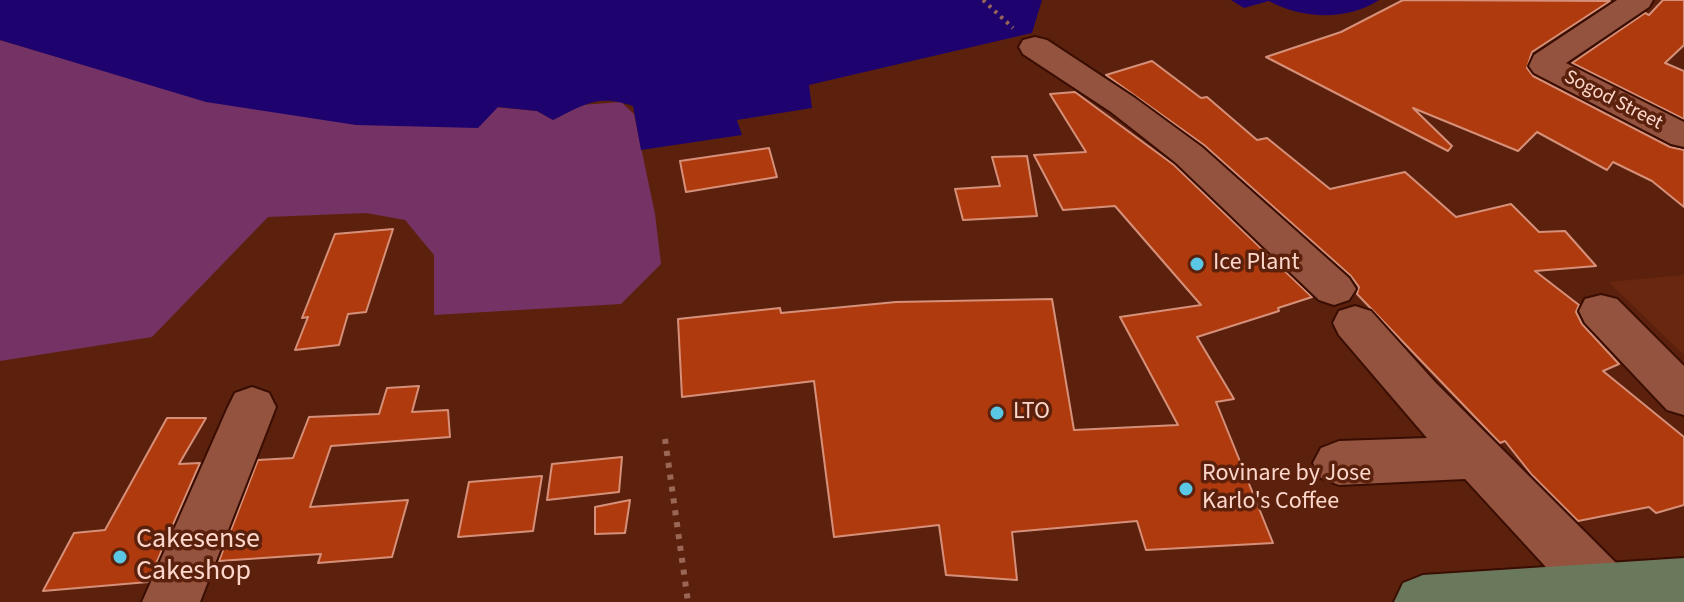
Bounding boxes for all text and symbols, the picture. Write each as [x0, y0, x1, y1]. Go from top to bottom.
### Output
street label: Sogod Street [1560, 66, 1666, 136]
place label: Ice Plant [1213, 250, 1299, 278]
marker: Ice Plant [1188, 255, 1206, 273]
place label: LTO [1013, 399, 1050, 427]
marker: LTO [988, 404, 1006, 422]
place label: Rovinare by Jose Karlo's Coffee [1202, 461, 1371, 517]
marker: Rovinare by Jose Karlo's Coffee [1177, 480, 1195, 498]
place label: Cakesense Cakeshop [136, 524, 260, 590]
marker: Cakesense Cakeshop [111, 548, 129, 566]

